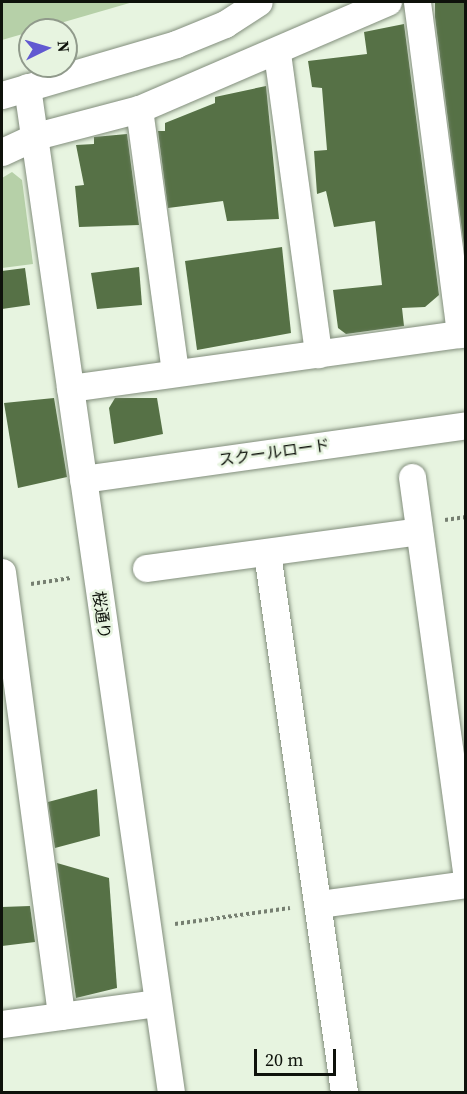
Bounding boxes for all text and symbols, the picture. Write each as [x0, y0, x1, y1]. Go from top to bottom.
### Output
north arrow [18, 18, 78, 78]
text: N [52, 40, 75, 53]
street label: スクールロード [217, 435, 331, 469]
street label: 桜通り [89, 590, 115, 640]
scale bar [257, 1037, 340, 1075]
text: 20 m [265, 1047, 303, 1072]

